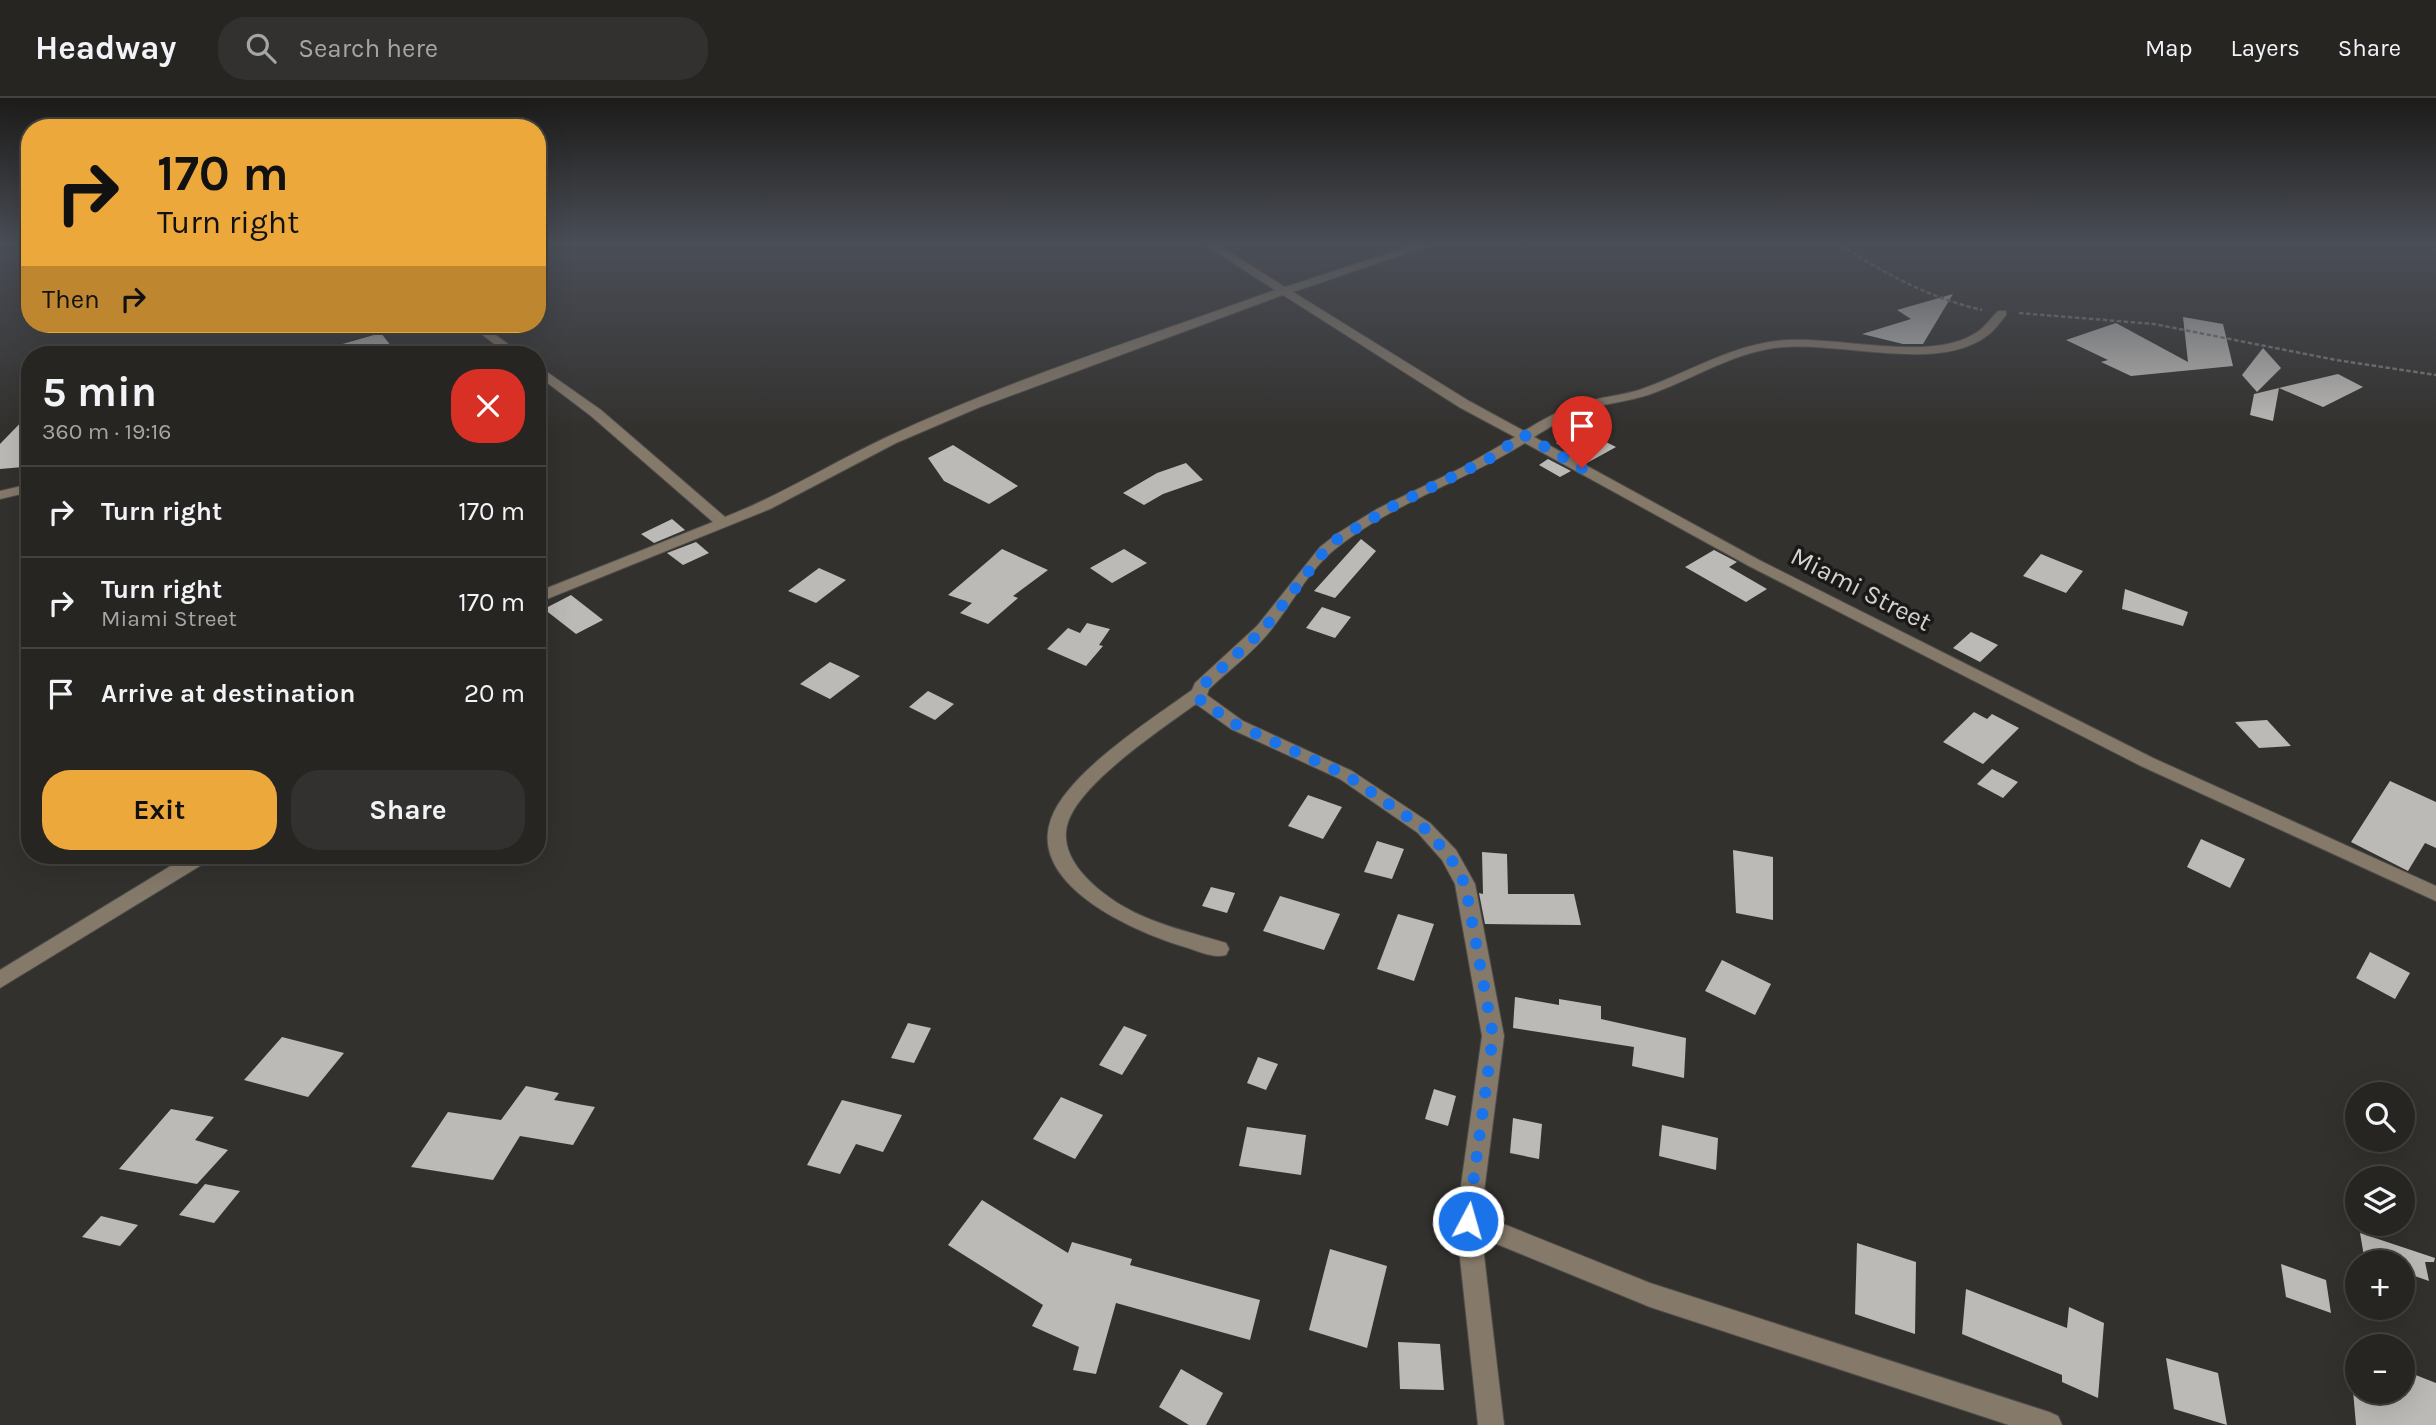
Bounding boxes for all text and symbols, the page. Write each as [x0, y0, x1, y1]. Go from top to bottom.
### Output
search box [218, 17, 708, 80]
text: Headway [35, 29, 176, 67]
icon: search [242, 29, 280, 67]
text: Search here [298, 33, 438, 64]
text: Map [2145, 34, 2193, 62]
text: Layers [2231, 34, 2300, 62]
text: Share [2338, 34, 2401, 62]
text: 170 m [157, 145, 289, 202]
icon: right [42, 147, 133, 238]
text: Turn right [157, 204, 299, 241]
icon: right [114, 280, 152, 318]
text: Then [42, 284, 100, 315]
text: 5 min [42, 367, 157, 417]
button: close [451, 369, 525, 443]
pin [1552, 396, 1612, 468]
icon: arrive [1563, 407, 1601, 445]
text: 360 m · 19:16 [42, 418, 171, 445]
icon: right [42, 493, 80, 531]
text: Turn right [101, 496, 222, 527]
text: 170 m [458, 496, 525, 527]
street label: Miami Street [1785, 540, 1937, 638]
text: Turn right [101, 574, 222, 605]
icon: right [42, 584, 80, 622]
text: 170 m [458, 587, 525, 618]
text: Miami Street [101, 605, 237, 632]
icon: arrive [42, 675, 80, 713]
text: Arrive at destination [101, 678, 355, 709]
text: 20 m [464, 678, 525, 709]
button: Exit [42, 770, 277, 850]
button: Share [291, 770, 525, 850]
map controls [2345, 1082, 2415, 1404]
button: search [2345, 1082, 2415, 1152]
button: layers [2345, 1166, 2415, 1236]
position arrow [1431, 1184, 1505, 1258]
button: + [2345, 1250, 2415, 1320]
button: − [2345, 1334, 2415, 1404]

